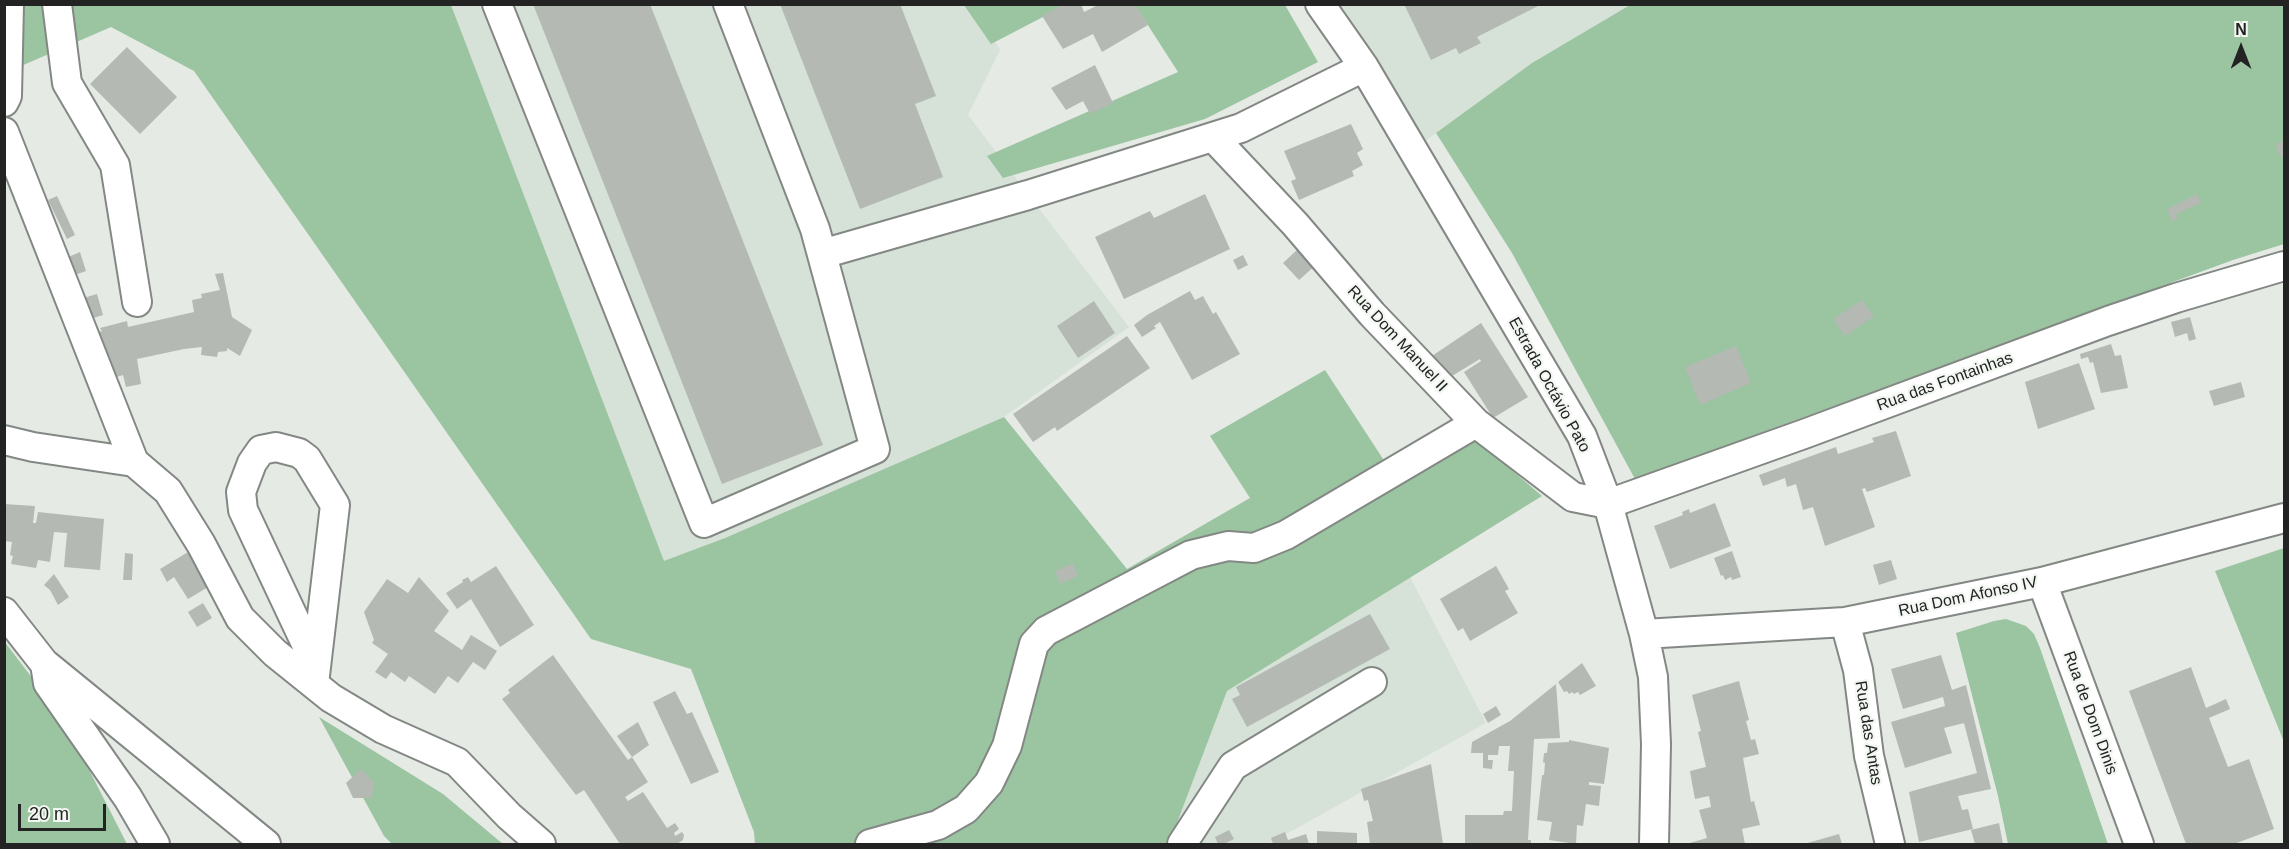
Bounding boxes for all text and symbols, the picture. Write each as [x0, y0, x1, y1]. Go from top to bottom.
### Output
north arrow [2211, 18, 2271, 78]
text: N [2235, 21, 2247, 38]
street label: Rua Dom Manuel II [1343, 282, 1451, 396]
street label: Estrada Octávio Pato [1504, 314, 1594, 456]
street label: Rua das Fontainhas [1874, 348, 2016, 416]
street label: Rua Dom Afonso IV [1897, 573, 2039, 621]
street label: Rua de Dom Dinis [2059, 649, 2121, 777]
street label: Rua das Antas [1850, 680, 1886, 786]
scale bar [21, 792, 110, 830]
text: 20 m [29, 804, 69, 824]

